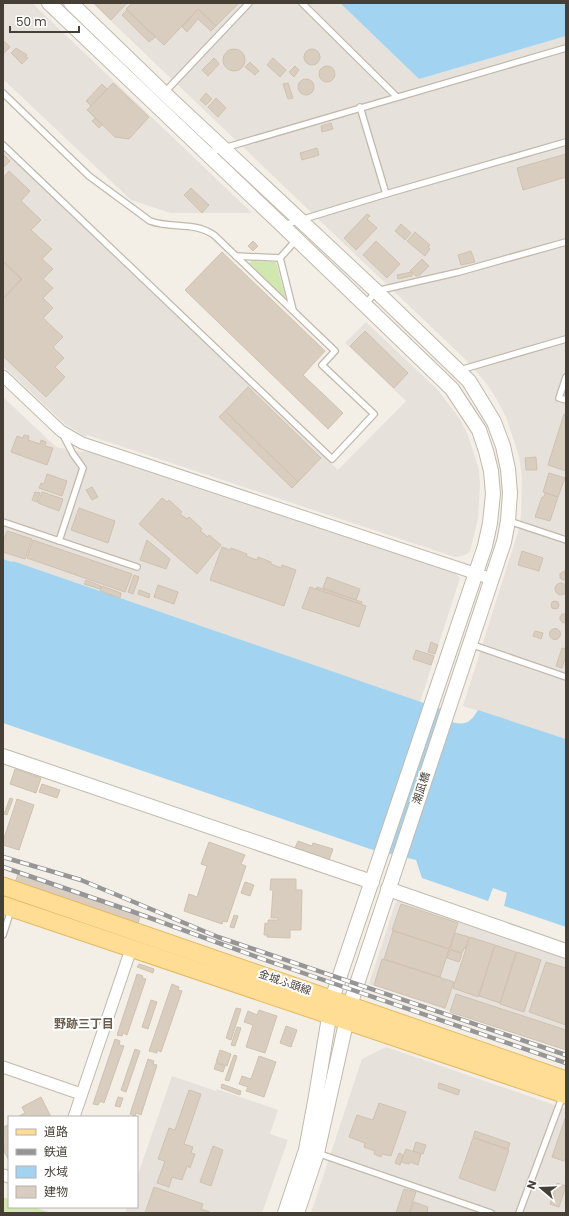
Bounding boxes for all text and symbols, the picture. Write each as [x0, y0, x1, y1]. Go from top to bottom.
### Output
scale bar [10, 8, 79, 34]
text: 50 m [16, 13, 47, 30]
street label: 潮凪橋 [408, 770, 434, 806]
street label: 金城ふ頭線 [256, 965, 314, 999]
district label: 野跡三丁目 [54, 1015, 114, 1032]
legend [8, 1116, 138, 1208]
text: 道路 [44, 1123, 68, 1140]
text: 鉄道 [44, 1143, 68, 1160]
text: 水域 [44, 1163, 68, 1180]
north arrow [521, 1168, 561, 1208]
text: N [523, 1178, 540, 1191]
text: 建物 [44, 1183, 68, 1200]

